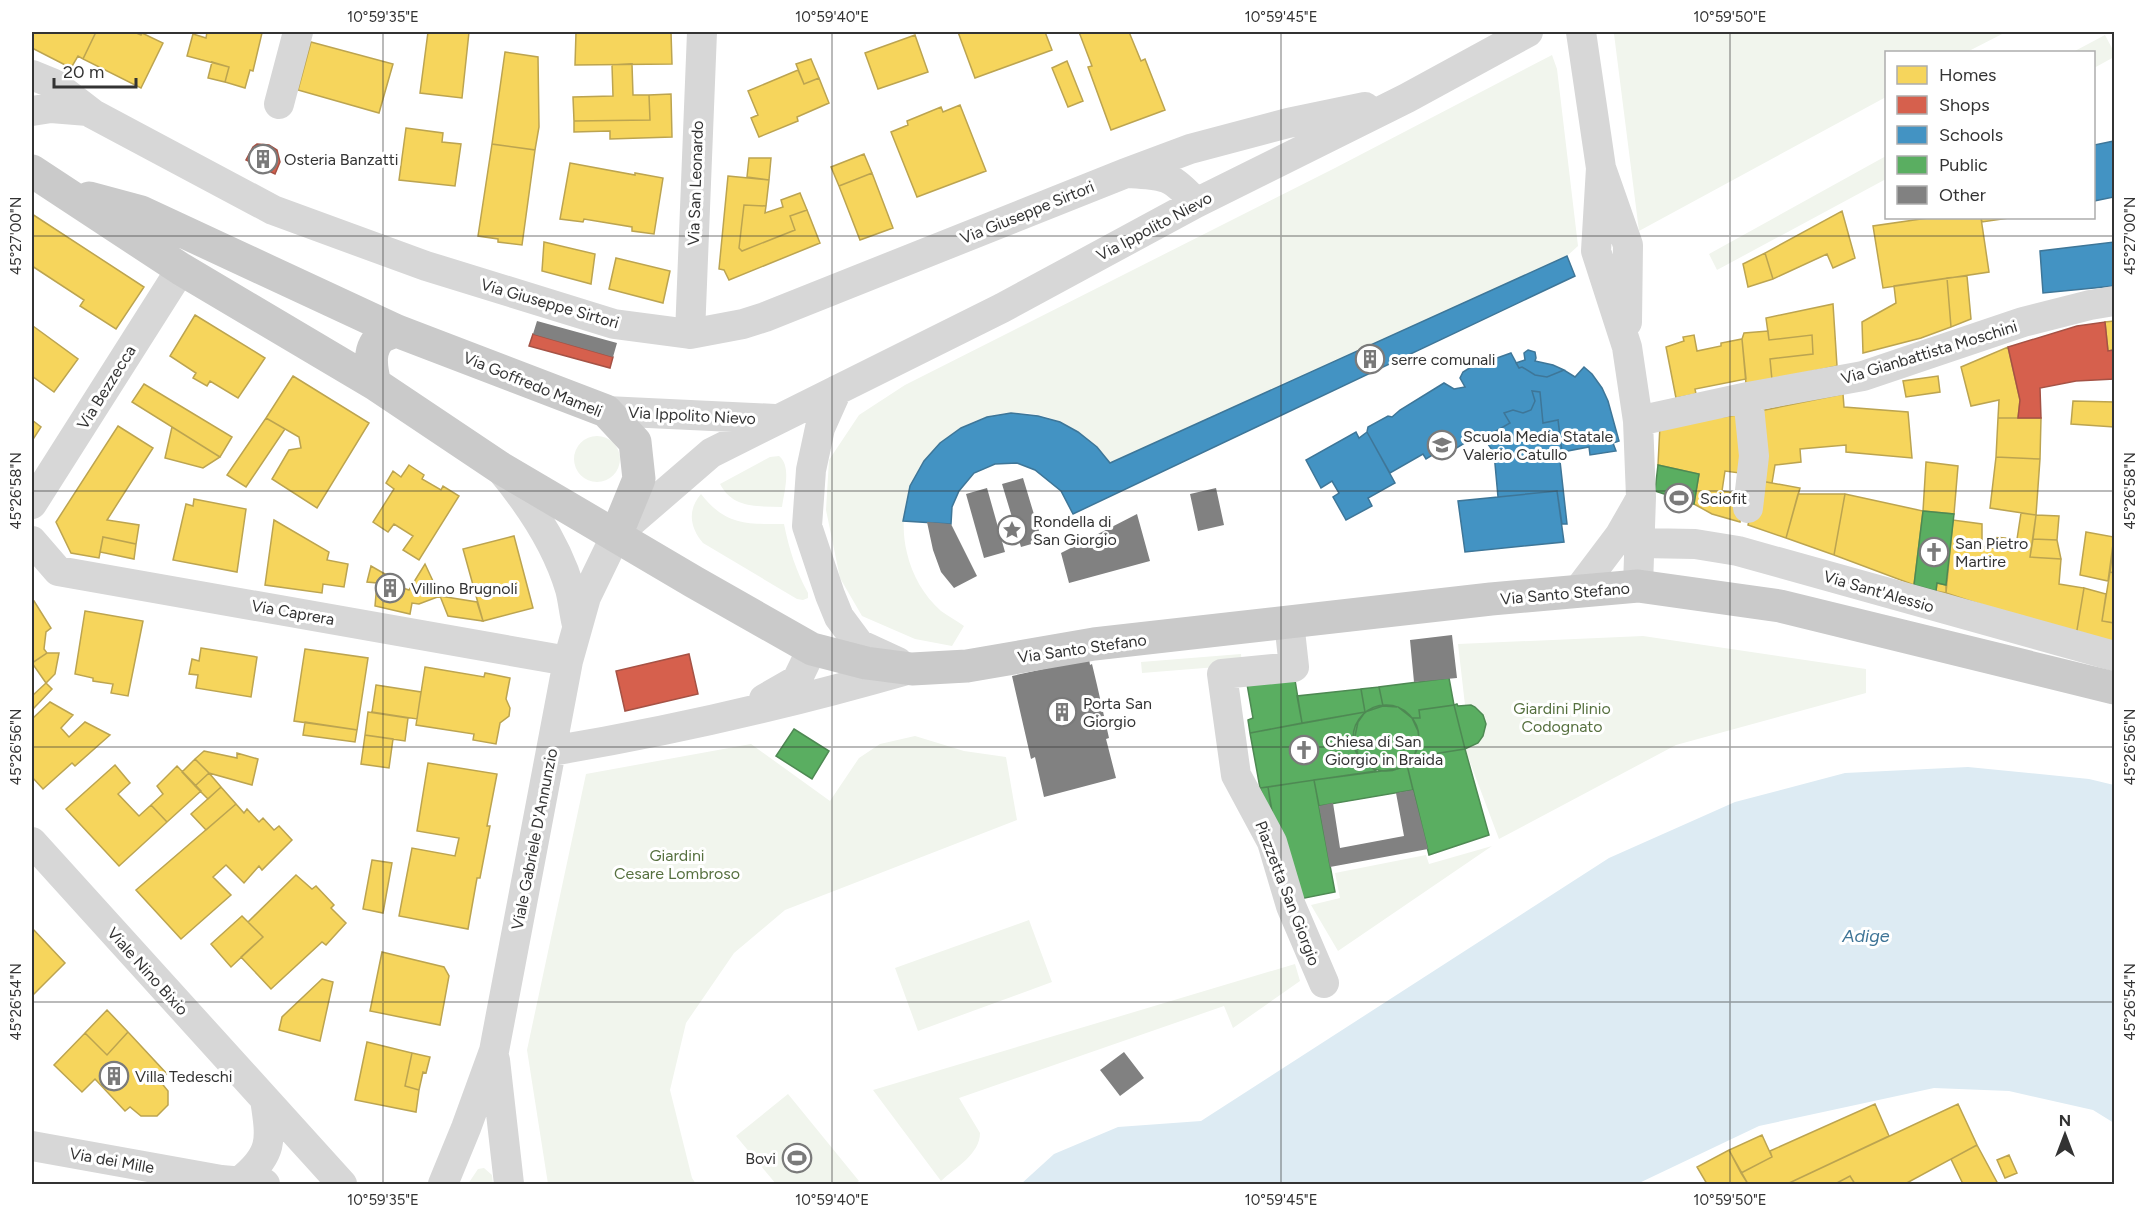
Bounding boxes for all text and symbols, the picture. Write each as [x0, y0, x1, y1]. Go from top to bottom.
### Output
text: 10°59'35"E [347, 8, 419, 26]
text: 10°59'40"E [795, 8, 869, 26]
text: 10°59'45"E [1244, 8, 1318, 26]
text: 10°59'50"E [1693, 8, 1767, 26]
scale bar [54, 51, 136, 89]
legend [1885, 51, 2095, 219]
text: 20 m [63, 61, 104, 83]
text: Homes [1939, 64, 1997, 86]
text: Shops [1939, 94, 1990, 116]
street label: Via San Leonardo [684, 120, 707, 246]
text: Schools [1939, 124, 2003, 146]
building icon: Osteria Banzatti [247, 143, 279, 175]
place label: Osteria Banzatti [284, 150, 399, 169]
text: Public [1939, 154, 1988, 176]
street label: Via Giuseppe Sirtori [957, 177, 1097, 248]
text: Other [1939, 184, 1986, 206]
street label: Via Ippolito Nievo [1093, 188, 1215, 265]
text: 45°27'00"N [7, 197, 25, 275]
text: 45°27'00"N [2121, 197, 2139, 275]
street label: Via Giuseppe Sirtori [479, 275, 621, 332]
street label: Via Gianbattista Moschini [1839, 317, 2019, 388]
street label: Via Bezzecca [73, 342, 140, 433]
building icon: serre comunali [1354, 343, 1386, 375]
street label: Via Goffredo Mameli [461, 348, 605, 421]
place label: serre comunali [1391, 350, 1496, 369]
street label: Via Ippolito Nievo [628, 403, 756, 428]
place label: Scuola Media Statale Valerio Catullo [1463, 427, 1613, 464]
school or university icon: Scuola Media Statale Valerio Catullo [1426, 429, 1458, 461]
text: 45°26'58"N [7, 452, 25, 530]
text: 45°26'58"N [2121, 452, 2139, 530]
sports icon: Sciofit [1663, 482, 1695, 514]
place label: Sciofit [1700, 489, 1747, 508]
place label: Rondella di San Giorgio [1033, 512, 1117, 549]
place icon: Rondella di San Giorgio [996, 514, 1028, 546]
place label: San Pietro Martire [1955, 534, 2028, 571]
church icon: San Pietro Martire [1918, 536, 1950, 568]
street label: Via Sant'Alessio [1821, 567, 1936, 616]
building icon: Villino Brugnoli [374, 572, 406, 604]
street label: Via Santo Stefano [1500, 578, 1631, 609]
place label: Villino Brugnoli [411, 579, 518, 598]
street label: Via Caprera [250, 596, 336, 629]
street label: Via Santo Stefano [1016, 630, 1148, 667]
place label: Porta San Giorgio [1083, 694, 1152, 731]
building icon: Porta San Giorgio [1046, 696, 1078, 728]
park label: Giardini Plinio Codognato [1513, 699, 1611, 736]
text: 45°26'56"N [7, 709, 25, 785]
text: 45°26'56"N [2121, 709, 2139, 785]
place label: Chiesa di San Giorgio in Braida [1325, 732, 1443, 769]
church icon: Chiesa di San Giorgio in Braida [1288, 734, 1320, 766]
street label: Viale Gabriele D'Annunzio [508, 747, 561, 931]
street label: Piazzetta San Giorgio [1251, 818, 1324, 968]
park label: Giardini Cesare Lombroso [614, 846, 740, 883]
street label: Viale Nino Bixio [103, 924, 192, 1019]
water label: Adige [1841, 925, 1890, 947]
text: 45°26'54"N [7, 963, 25, 1041]
text: 45°26'54"N [2121, 963, 2139, 1041]
building icon: Villa Tedeschi [98, 1060, 130, 1092]
place label: Villa Tedeschi [135, 1067, 232, 1086]
north arrow [2035, 1105, 2095, 1165]
text: N [2059, 1111, 2071, 1130]
sports icon: Bovi [781, 1142, 813, 1174]
street label: Via dei Mille [68, 1144, 156, 1177]
place label: Bovi [745, 1149, 776, 1168]
text: 10°59'35"E [347, 1191, 419, 1209]
text: 10°59'40"E [795, 1191, 869, 1209]
text: 10°59'45"E [1244, 1191, 1318, 1209]
text: 10°59'50"E [1693, 1191, 1767, 1209]

